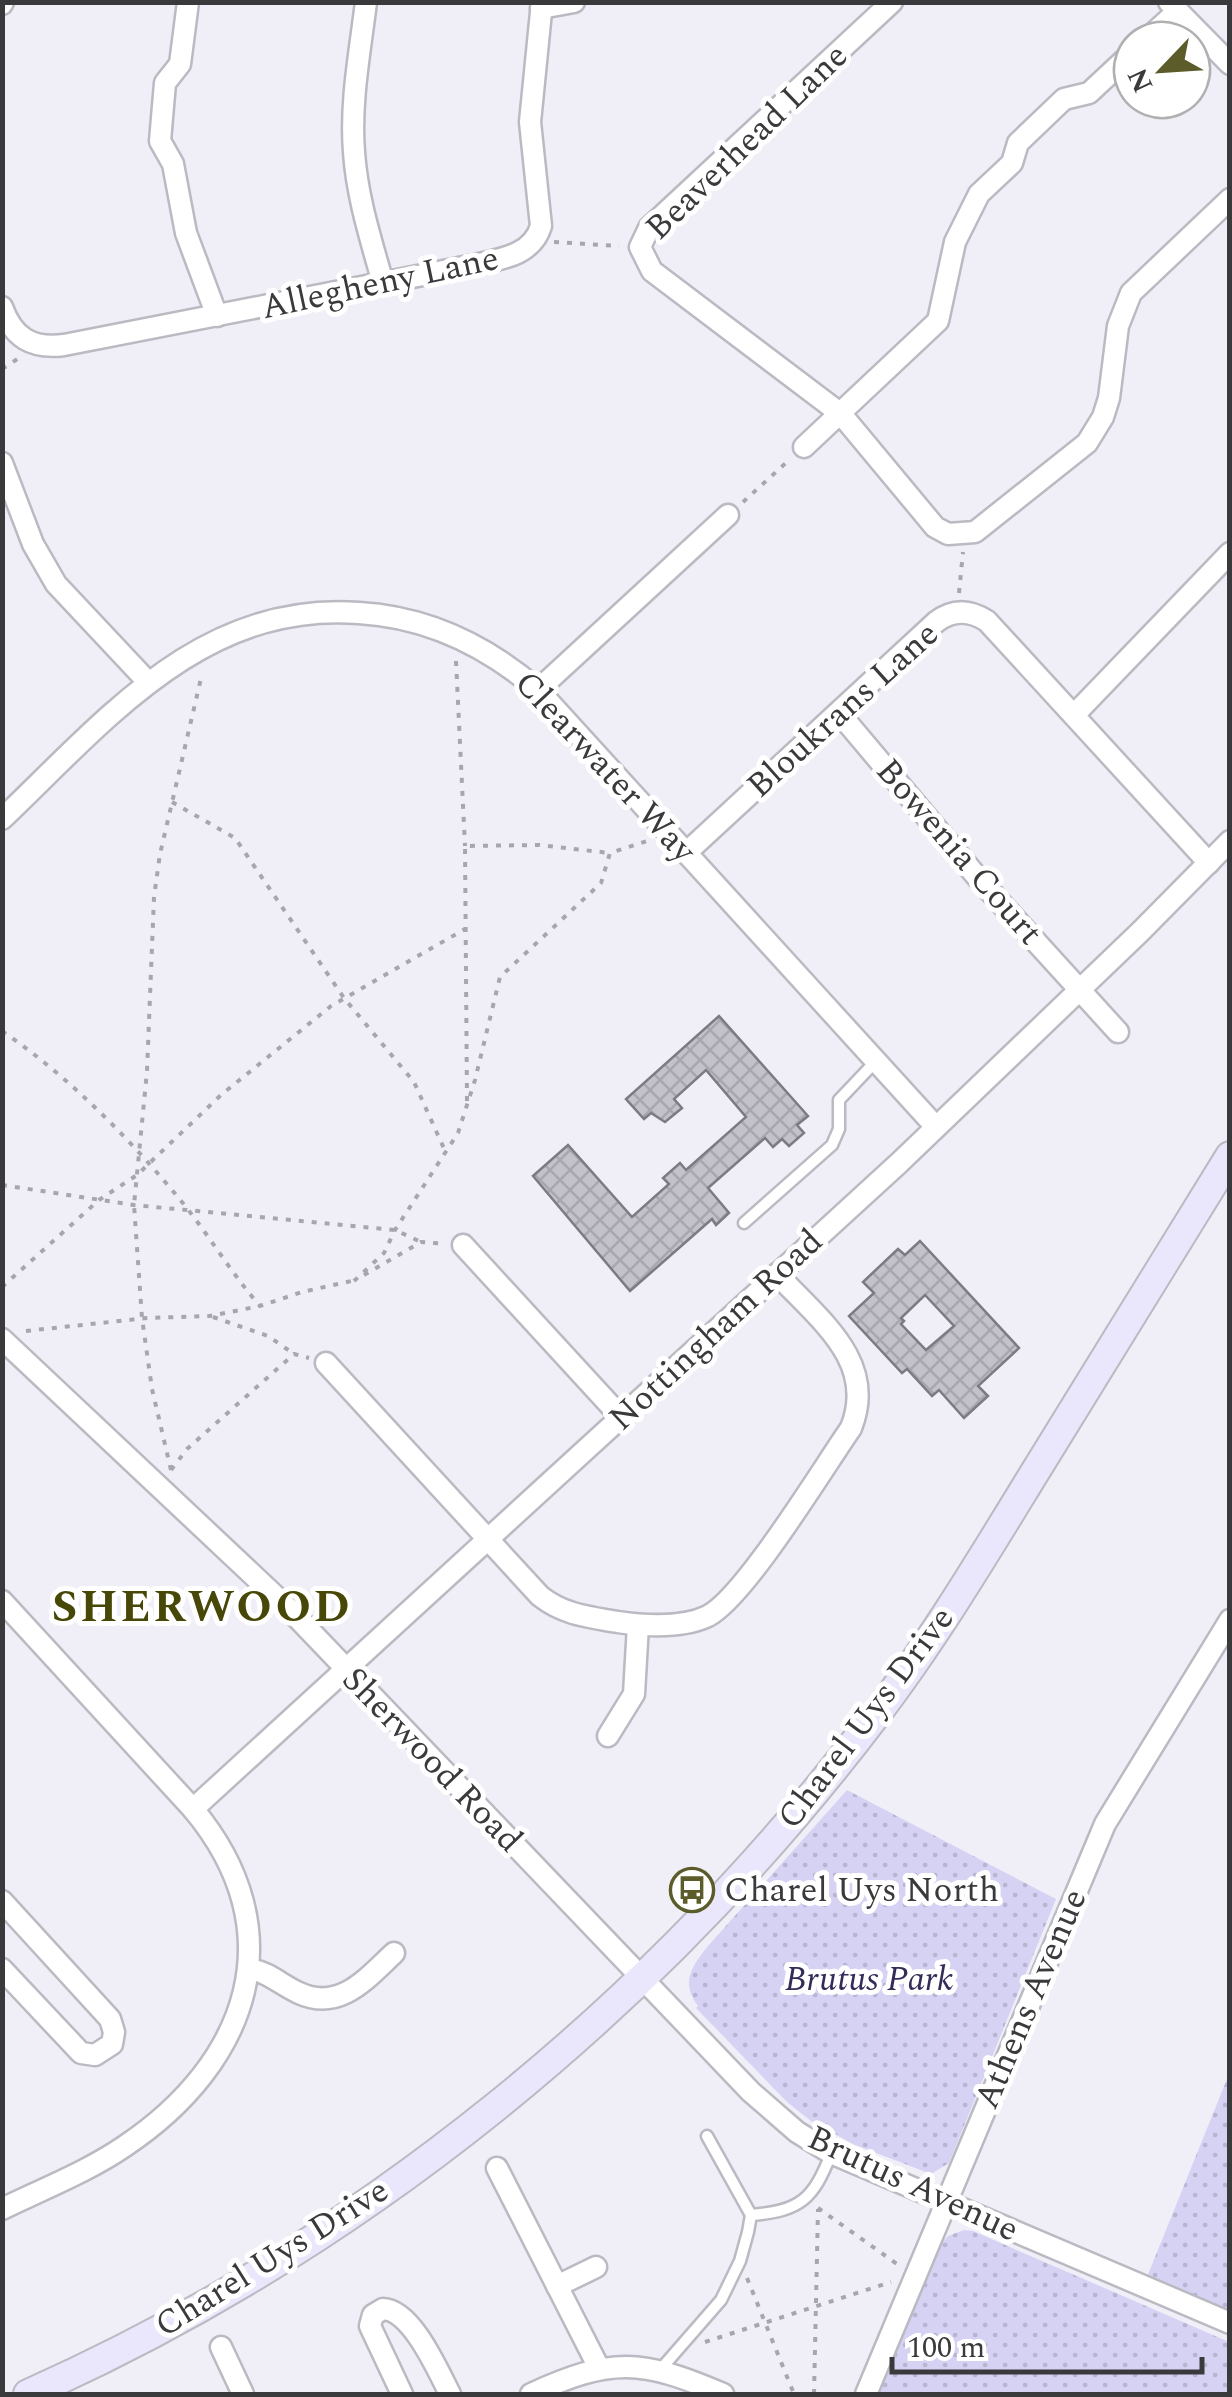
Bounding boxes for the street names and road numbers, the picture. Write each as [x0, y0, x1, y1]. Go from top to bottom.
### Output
street label: Beaverhead Lane [633, 31, 861, 253]
street label: Allegheny Lane [256, 232, 504, 334]
street label: Bloukrans Lane [735, 609, 951, 811]
street label: Clearwater Way [502, 659, 709, 876]
street label: Bowenia Court [863, 747, 1055, 957]
street label: Nottingham Road [597, 1216, 835, 1444]
street label: Charel Uys Drive [764, 1595, 968, 1841]
street label: Sherwood Road [329, 1655, 535, 1865]
street label: Athens Avenue [961, 1881, 1101, 2117]
street label: Brutus Avenue [798, 2112, 1028, 2256]
street label: Charel Uys Drive [145, 2165, 399, 2351]

